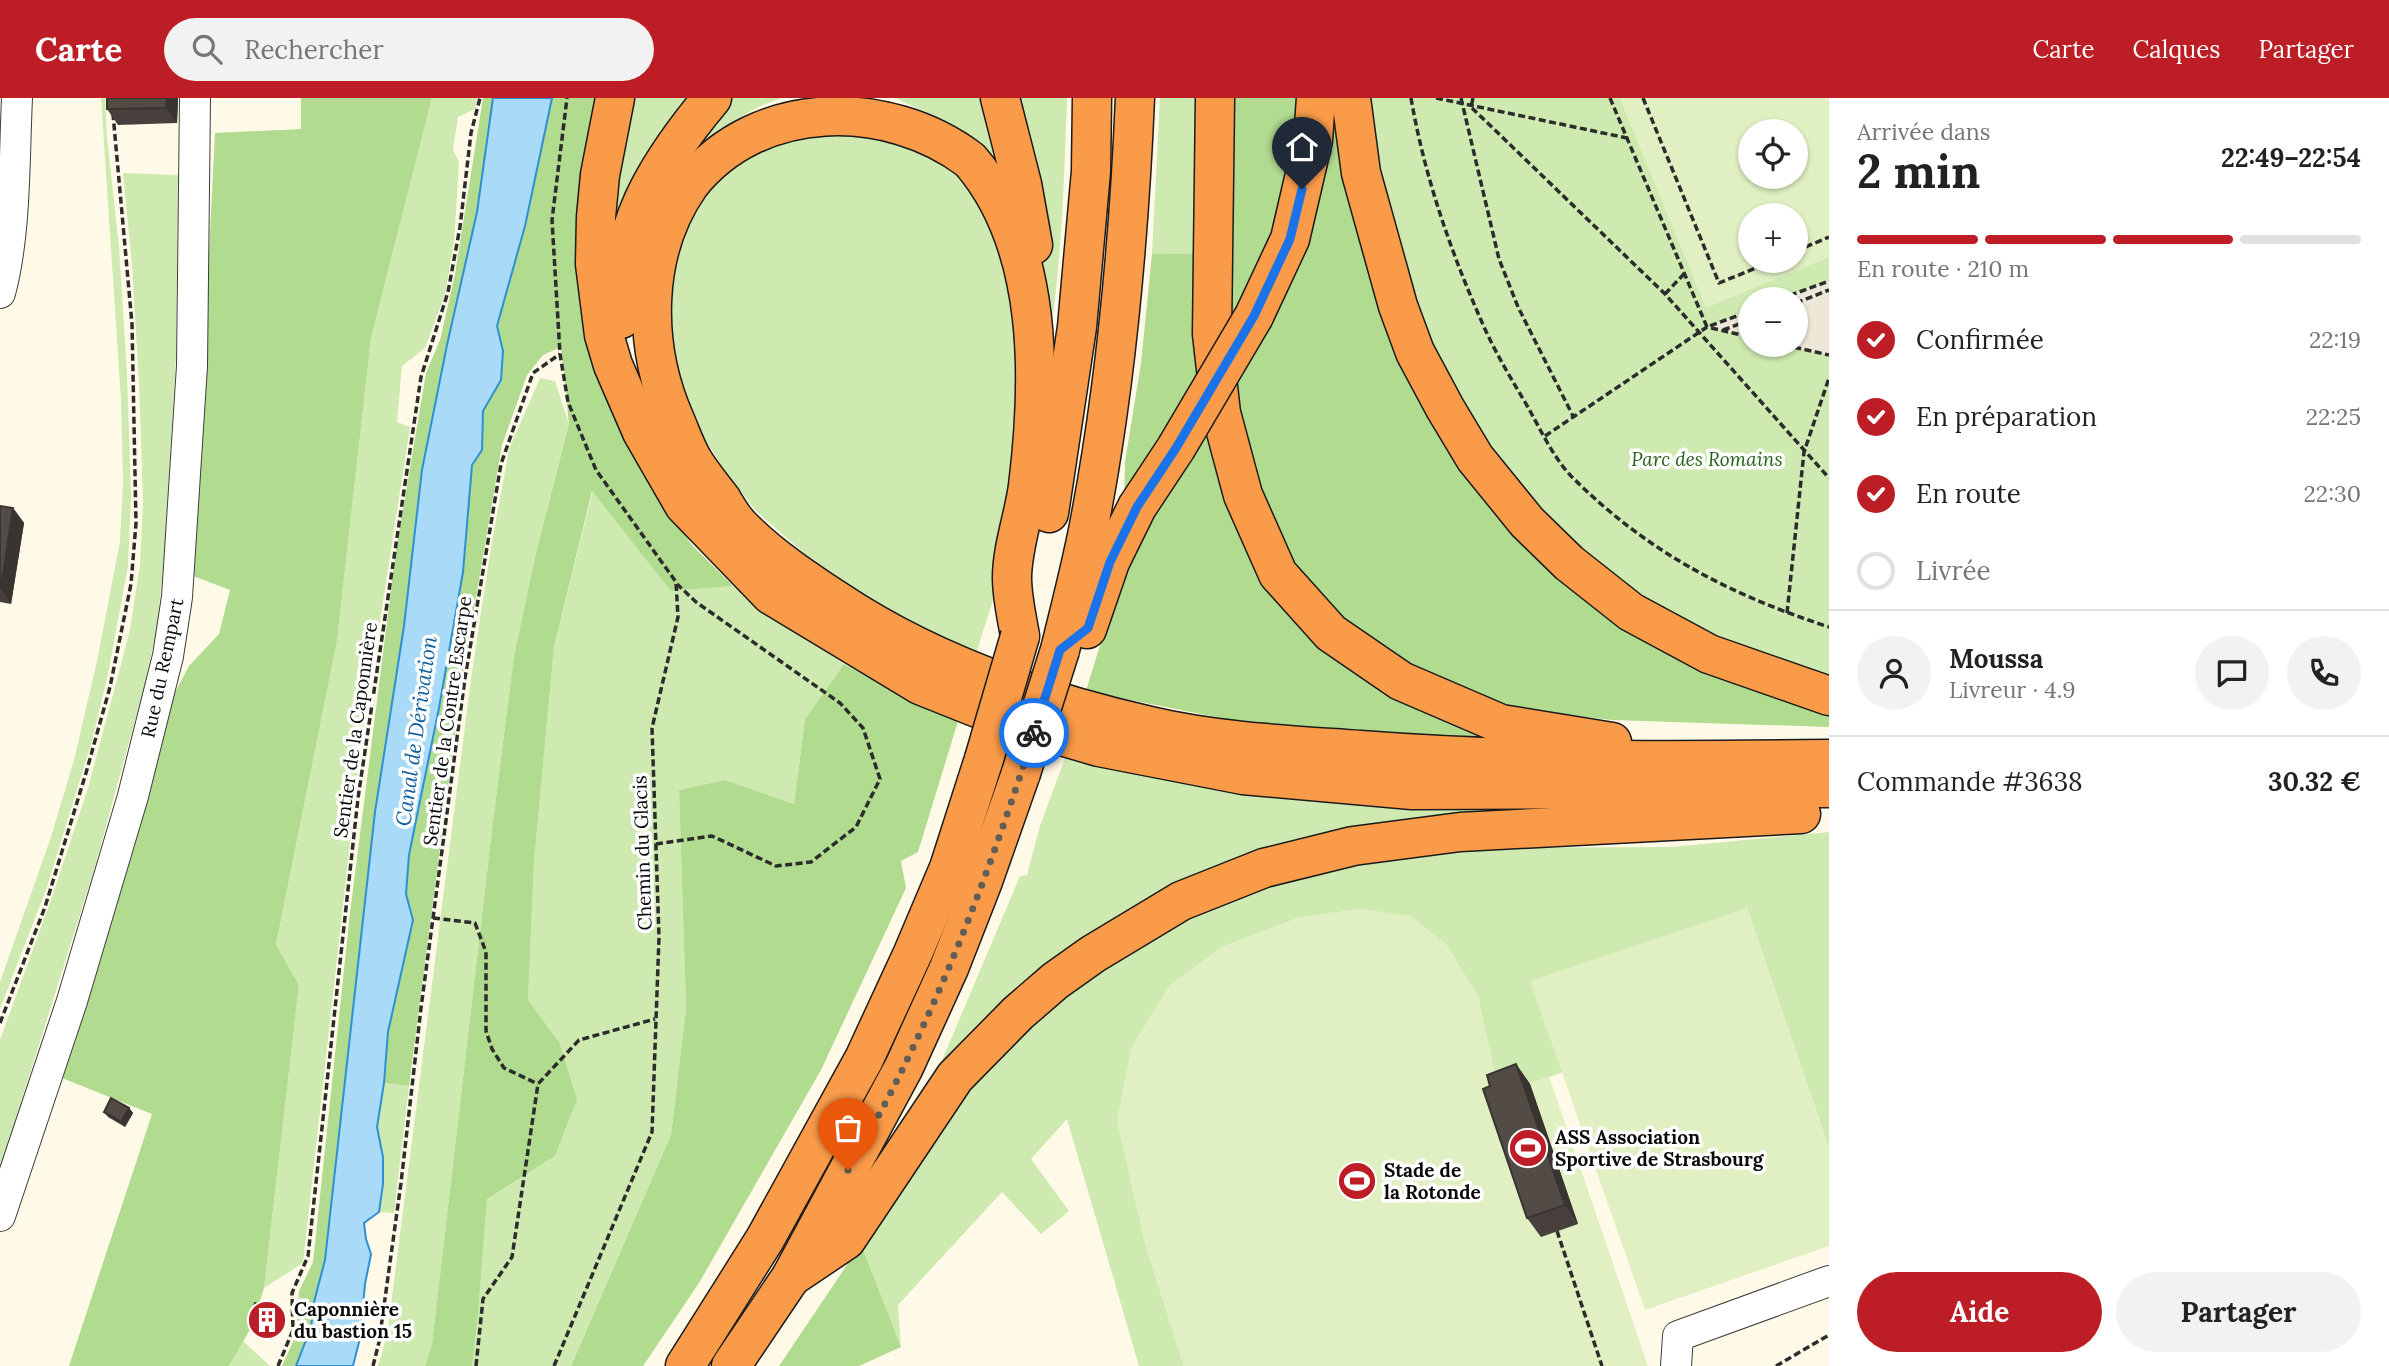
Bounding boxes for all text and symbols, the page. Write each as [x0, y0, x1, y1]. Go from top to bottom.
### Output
search box [164, 18, 654, 81]
text: Carte [35, 28, 122, 70]
icon: search [188, 30, 226, 68]
text: Rechercher [244, 33, 384, 66]
text: Carte [2032, 34, 2094, 65]
text: Calques [2132, 34, 2220, 65]
text: Partager [2258, 34, 2354, 65]
pin [1272, 117, 1332, 189]
text: Arrivée dans [1857, 117, 1990, 146]
map controls [1738, 119, 1808, 357]
button: locate [1738, 119, 1808, 189]
icon: home [1283, 128, 1321, 166]
text: 22:49–22:54 [2221, 141, 2361, 174]
text: 2 min [1857, 142, 1980, 201]
button: + [1738, 203, 1808, 273]
text: En route · 210 m [1857, 254, 2029, 283]
button: − [1738, 287, 1808, 357]
icon: check [1857, 321, 1895, 359]
text: Confirmée [1916, 323, 2044, 356]
text: 22:19 [2309, 325, 2361, 354]
icon: check [1857, 398, 1895, 436]
text: En préparation [1916, 400, 2097, 433]
text: 22:25 [2306, 402, 2361, 431]
park label: Parc des Romains [1631, 447, 1783, 471]
icon: check [1857, 475, 1895, 513]
text: En route [1916, 477, 2021, 510]
text: 22:30 [2303, 479, 2361, 508]
text: Livrée [1916, 554, 1991, 587]
street label: Sentier de la Contre Escarpe [418, 594, 476, 848]
street label: Rue du Rempart [135, 595, 189, 740]
street label: Sentier de la Caponnière [328, 620, 382, 840]
water label: Canal de Dérivation [389, 634, 443, 828]
button: person [1857, 636, 1931, 710]
button: chat [2195, 636, 2269, 710]
button: phone [2287, 636, 2361, 710]
text: Moussa [1949, 642, 2043, 675]
text: Livreur · 4.9 [1949, 675, 2076, 704]
courier [999, 698, 1069, 768]
icon: bike [1015, 714, 1053, 752]
text: Commande #3638 [1857, 765, 2083, 798]
text: 30.32 € [2268, 765, 2361, 798]
street label: Chemin du Glacis [627, 775, 657, 931]
pin [818, 1098, 878, 1170]
icon: bag [829, 1109, 867, 1147]
place label: ASS Association Sportive de Strasbourg [1555, 1125, 1765, 1171]
sports icon: ASS Association Sportive de Strasbourg [1507, 1127, 1549, 1169]
place label: Stade de la Rotonde [1384, 1158, 1481, 1204]
sports icon: Stade de la Rotonde [1336, 1160, 1378, 1202]
button: Aide [1857, 1272, 2102, 1352]
button: Partager [2116, 1272, 2361, 1352]
place label: Caponnière du bastion 15 [294, 1297, 412, 1343]
building icon: Caponnière du bastion 15 [246, 1299, 288, 1341]

